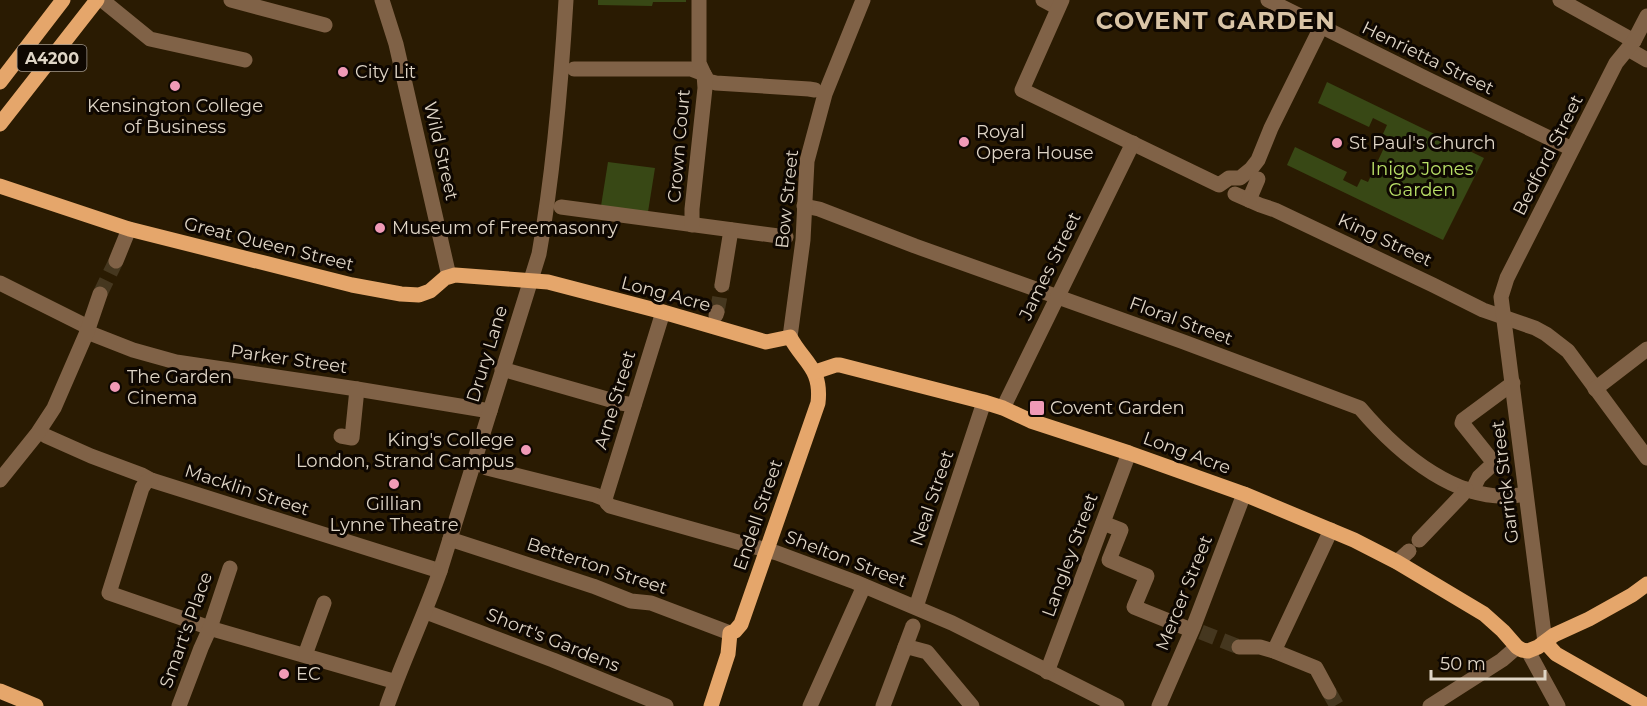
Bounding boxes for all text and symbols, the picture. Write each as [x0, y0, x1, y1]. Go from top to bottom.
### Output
district label: COVENT GARDEN [1096, 6, 1336, 35]
street label: Henrietta Street [1358, 16, 1498, 100]
road number: A4200 [17, 45, 86, 71]
place label: City Lit [355, 61, 416, 83]
marker: City Lit [336, 65, 350, 79]
marker: Kensington College of Business [168, 79, 182, 93]
street label: Crown Court [663, 88, 695, 204]
street label: Bedford Street [1508, 91, 1588, 219]
place label: Kensington College of Business [87, 95, 263, 138]
street label: Wild Street [419, 99, 463, 203]
place label: Royal Opera House [976, 121, 1094, 164]
place label: St Paul's Church [1349, 132, 1496, 154]
marker: Royal Opera House [957, 135, 971, 149]
marker: St Paul's Church [1330, 136, 1344, 150]
street label: Bow Street [771, 148, 803, 250]
park label: Inigo Jones Garden [1371, 158, 1474, 201]
street label: James Street [1014, 208, 1086, 325]
street label: King Street [1334, 209, 1436, 271]
street label: Great Queen Street [182, 212, 356, 276]
place label: Museum of Freemasonry [392, 217, 618, 239]
marker: Museum of Freemasonry [373, 221, 387, 235]
street label: Long Acre [619, 271, 713, 317]
street label: Floral Street [1126, 292, 1236, 350]
street label: Drury Lane [462, 303, 512, 405]
street label: Parker Street [229, 340, 349, 378]
street label: Arne Street [590, 348, 640, 452]
place label: The Garden Cinema [127, 366, 232, 409]
marker: The Garden Cinema [108, 380, 122, 394]
place label: Covent Garden [1050, 397, 1185, 419]
marker: Covent Garden [1028, 399, 1046, 417]
street label: Garrick Street [1487, 419, 1523, 545]
street label: Long Acre [1140, 427, 1234, 479]
place label: King's College London, Strand Campus [296, 429, 514, 472]
marker: King's College London, Strand Campus [519, 443, 533, 457]
street label: Neal Street [905, 447, 959, 549]
street label: Endell Street [729, 457, 787, 573]
street label: Macklin Street [182, 460, 312, 520]
marker: Gillian Lynne Theatre [387, 477, 401, 491]
street label: Langley Street [1037, 490, 1103, 620]
place label: Gillian Lynne Theatre [329, 493, 459, 536]
street label: Shelton Street [782, 526, 910, 592]
street label: Mercer Street [1151, 532, 1217, 654]
street label: Betterton Street [524, 533, 670, 599]
street label: Smart's Place [155, 569, 217, 691]
street label: Short's Gardens [483, 603, 623, 677]
scale bar [1431, 643, 1545, 681]
text: 50 m [1440, 653, 1486, 675]
place label: EC [296, 663, 321, 685]
marker: EC [277, 667, 291, 681]

